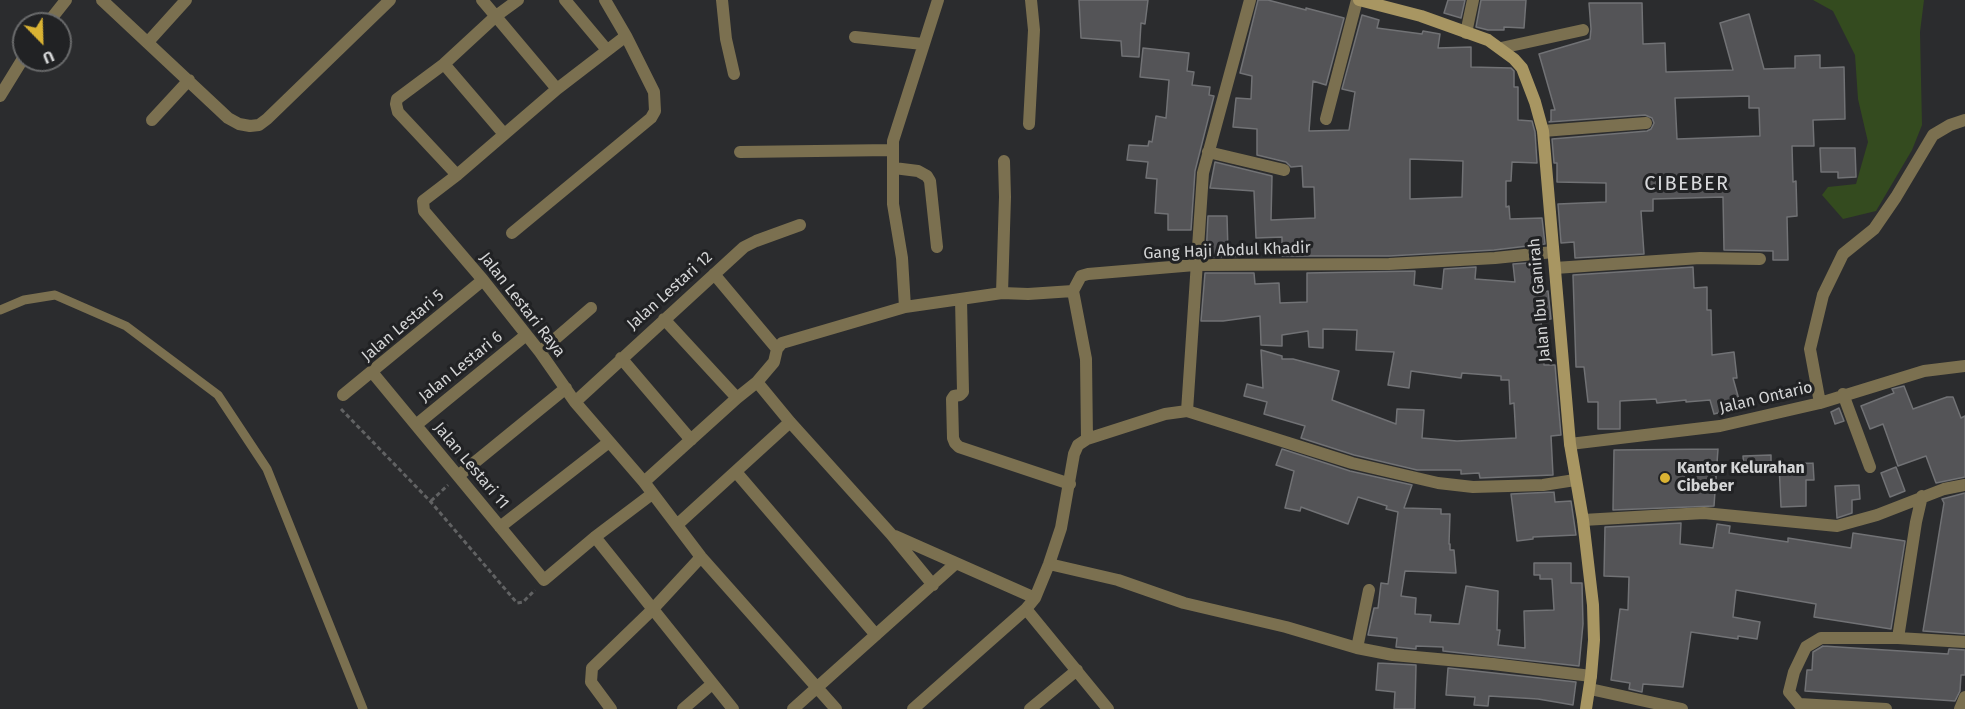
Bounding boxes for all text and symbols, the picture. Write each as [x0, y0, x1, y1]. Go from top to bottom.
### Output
north arrow [12, 12, 72, 72]
text: U [40, 46, 57, 68]
district label: CIBEBER [1644, 172, 1730, 196]
street label: Jalan Ibu Ganirah [1525, 237, 1555, 363]
street label: Gang Haji Abdul Khadir [1143, 238, 1311, 264]
street label: Jalan Lestari 12 [623, 248, 717, 334]
street label: Jalan Lestari Raya [475, 249, 569, 361]
street label: Jalan Lestari 5 [358, 286, 448, 366]
street label: Jalan Lestari 6 [415, 327, 507, 407]
street label: Jalan Ontario [1717, 378, 1815, 418]
street label: Jalan Lestari 11 [429, 419, 513, 513]
place label: Kantor Kelurahan Cibeber [1677, 459, 1805, 497]
marker: Kantor Kelurahan Cibeber [1658, 471, 1672, 485]

